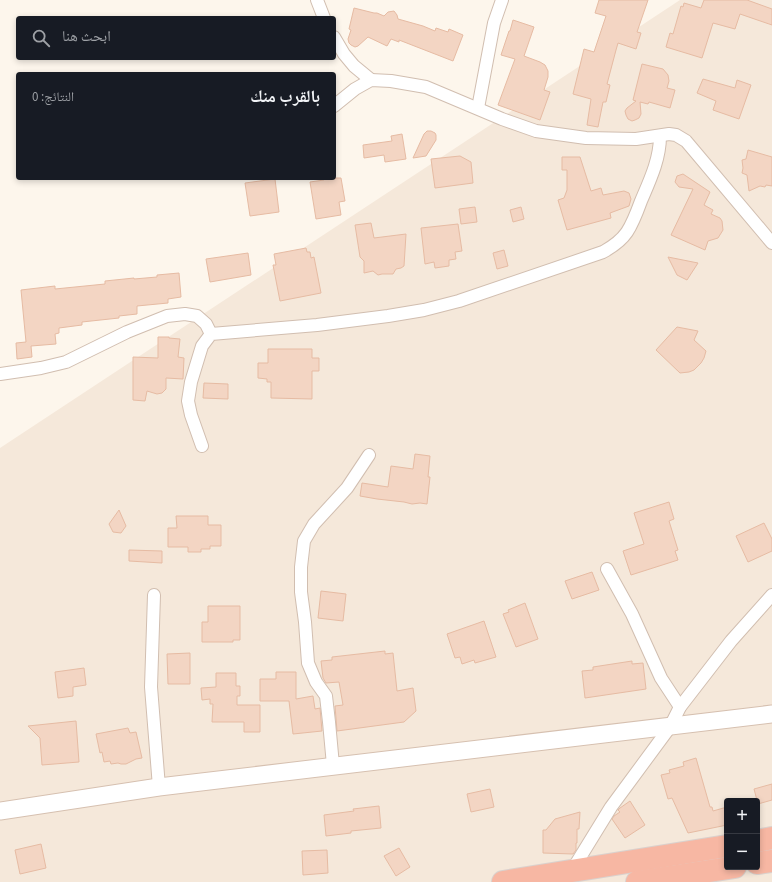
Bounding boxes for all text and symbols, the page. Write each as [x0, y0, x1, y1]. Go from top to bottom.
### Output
search box [16, 16, 336, 60]
text: ابحث هنا [62, 26, 111, 47]
icon: search [30, 27, 52, 49]
text: بالقرب منك [250, 85, 320, 109]
text: النتائج: 0 [32, 88, 74, 106]
map controls [724, 798, 760, 870]
button: + [724, 798, 760, 834]
button: − [724, 834, 760, 870]

